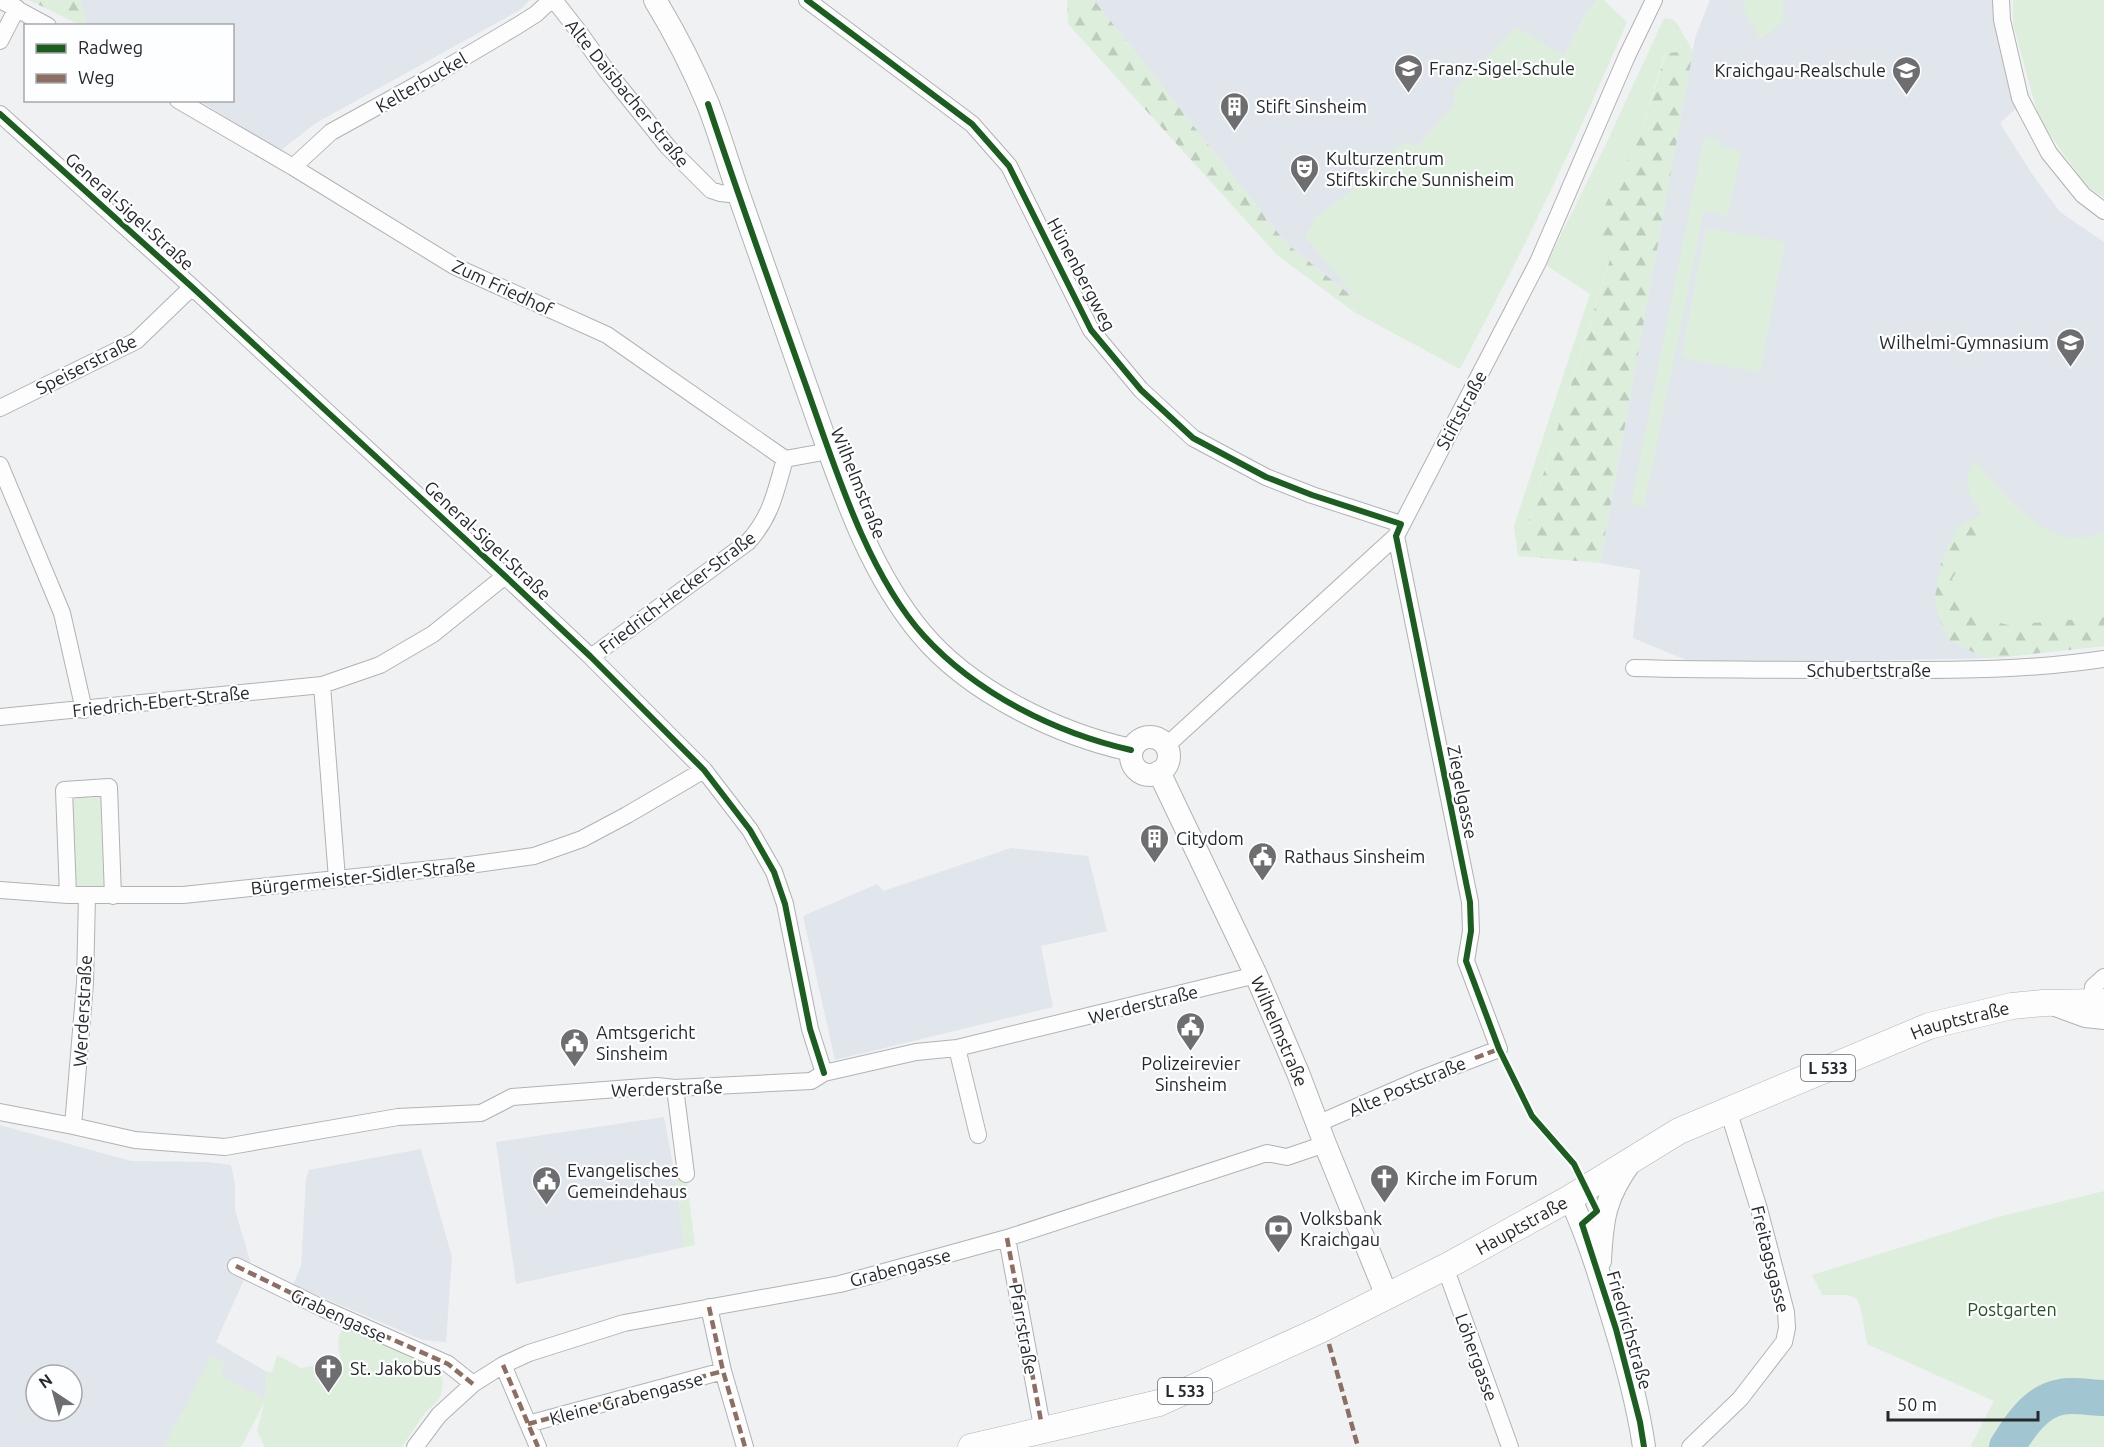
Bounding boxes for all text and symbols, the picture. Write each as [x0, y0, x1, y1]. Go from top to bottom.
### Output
street label: Alte Daisbacher Straße [562, 15, 694, 171]
legend [24, 24, 234, 102]
text: Radweg [78, 37, 143, 57]
street label: Kelterbuckel [372, 48, 470, 116]
school or university icon: Franz-Sigel-Schule [1392, 52, 1424, 94]
school or university icon: Kraichgau-Realschule [1891, 54, 1923, 96]
place label: Franz-Sigel-Schule [1429, 58, 1575, 78]
place label: Kraichgau-Realschule [1714, 60, 1886, 80]
text: Weg [78, 67, 115, 87]
building icon: Stift Sinsheim [1219, 90, 1251, 132]
place label: Stift Sinsheim [1256, 96, 1367, 116]
street label: General-Sigel-Straße [62, 148, 198, 274]
place label: Kulturzentrum Stiftskirche Sunnisheim [1326, 148, 1514, 189]
theatre icon: Kulturzentrum Stiftskirche Sunnisheim [1289, 152, 1321, 194]
street label: Hünenbergweg [1044, 214, 1120, 334]
street label: Zum Friedhof [450, 255, 557, 319]
school or university icon: Wilhelmi-Gymnasium [2054, 326, 2086, 368]
street label: Speiserstraße [32, 330, 140, 398]
place label: Wilhelmi-Gymnasium [1879, 332, 2049, 352]
street label: Stiftstraße [1432, 367, 1490, 453]
street label: Wilhelmstraße [828, 424, 890, 542]
street label: General-Sigel-Straße [421, 476, 555, 604]
street label: Friedrich-Hecker-Straße [595, 527, 759, 657]
street label: Schubertstraße [1807, 660, 1931, 680]
street label: Friedrich-Ebert-Straße [71, 682, 251, 720]
street label: Ziegelgasse [1444, 744, 1482, 840]
building icon: Citydom [1139, 822, 1171, 864]
place label: Citydom [1176, 828, 1244, 848]
public building icon: Rathaus Sinsheim [1247, 840, 1279, 882]
place label: Rathaus Sinsheim [1284, 846, 1425, 866]
street label: Bürgermeister-Sidler-Straße [250, 854, 476, 898]
street label: Werderstraße [69, 954, 95, 1068]
street label: Wilhelmstraße [1248, 973, 1312, 1089]
street label: Werderstraße [1086, 981, 1200, 1027]
street label: Hauptstraße [1907, 997, 2011, 1043]
public building icon: Polizeirevier Sinsheim [1175, 1010, 1207, 1052]
place label: Amtsgericht Sinsheim [596, 1022, 695, 1063]
public building icon: Amtsgericht Sinsheim [559, 1026, 591, 1068]
street label: Alte Poststraße [1345, 1052, 1469, 1120]
place label: Polizeirevier Sinsheim [1141, 1053, 1241, 1094]
road number: L 533 [1801, 1055, 1855, 1081]
street label: Werderstraße [611, 1076, 723, 1100]
place label: Evangelisches Gemeindehaus [567, 1160, 687, 1201]
church icon: Kirche im Forum [1369, 1162, 1401, 1204]
public building icon: Evangelisches Gemeindehaus [530, 1164, 562, 1206]
place label: Kirche im Forum [1406, 1168, 1538, 1188]
street label: Hauptstraße [1472, 1192, 1571, 1258]
street label: Freitagsgasse [1748, 1203, 1794, 1315]
place label: Volksbank Kraichgau [1300, 1208, 1382, 1249]
bank icon: Volksbank Kraichgau [1263, 1212, 1295, 1254]
street label: Grabengasse [847, 1244, 953, 1290]
street label: Friedrichstraße [1604, 1268, 1656, 1392]
street label: Pfarrstraße [1006, 1282, 1042, 1376]
street label: Grabengasse [288, 1284, 390, 1346]
park label: Postgarten [1967, 1299, 2057, 1319]
street label: Löhergasse [1452, 1310, 1502, 1404]
church icon: St. Jakobus [313, 1352, 345, 1394]
place label: St. Jakobus [350, 1358, 441, 1378]
north arrow [24, 1363, 84, 1423]
street label: Kleine Grabengasse [547, 1368, 705, 1428]
text: N [35, 1370, 55, 1392]
road number: L 533 [1158, 1378, 1212, 1404]
scale bar [1888, 1384, 2038, 1422]
text: 50 m [1897, 1394, 1937, 1414]

